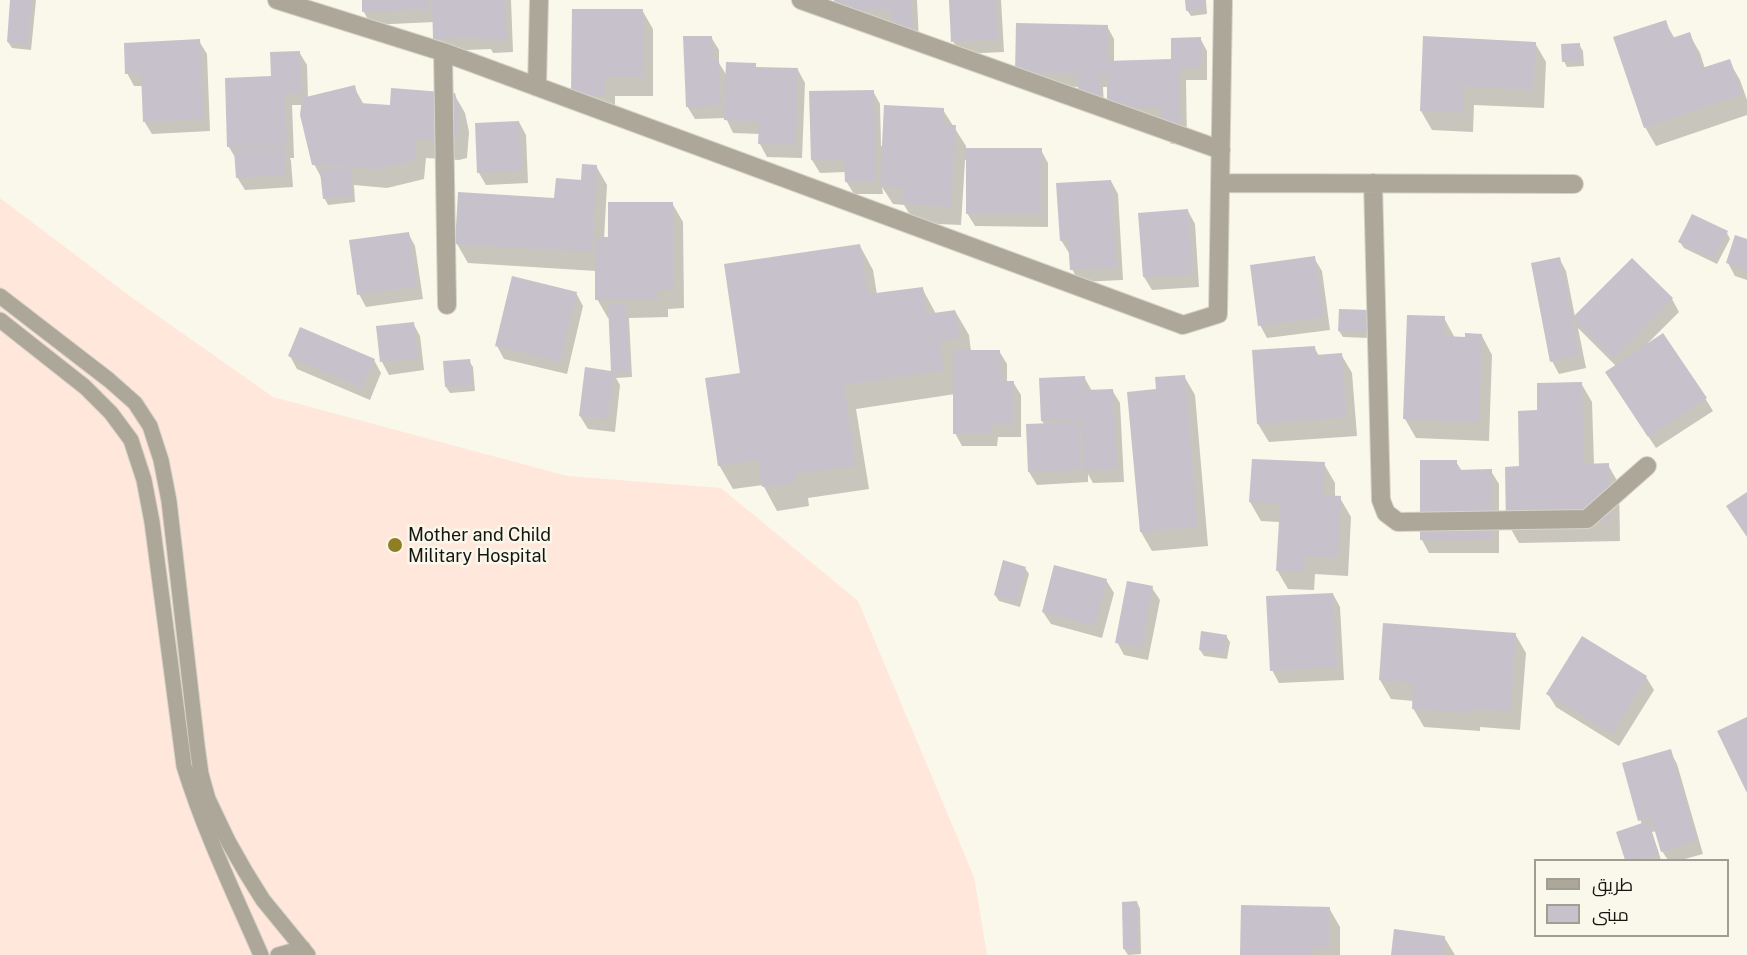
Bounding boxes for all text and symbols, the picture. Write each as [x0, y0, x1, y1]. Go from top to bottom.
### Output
place label: Mother and Child Military Hospital [408, 524, 551, 566]
marker: Mother and Child Military Hospital [386, 536, 404, 554]
legend [1534, 859, 1729, 937]
text: طريق [1592, 874, 1633, 895]
text: مبنى [1592, 904, 1629, 925]

